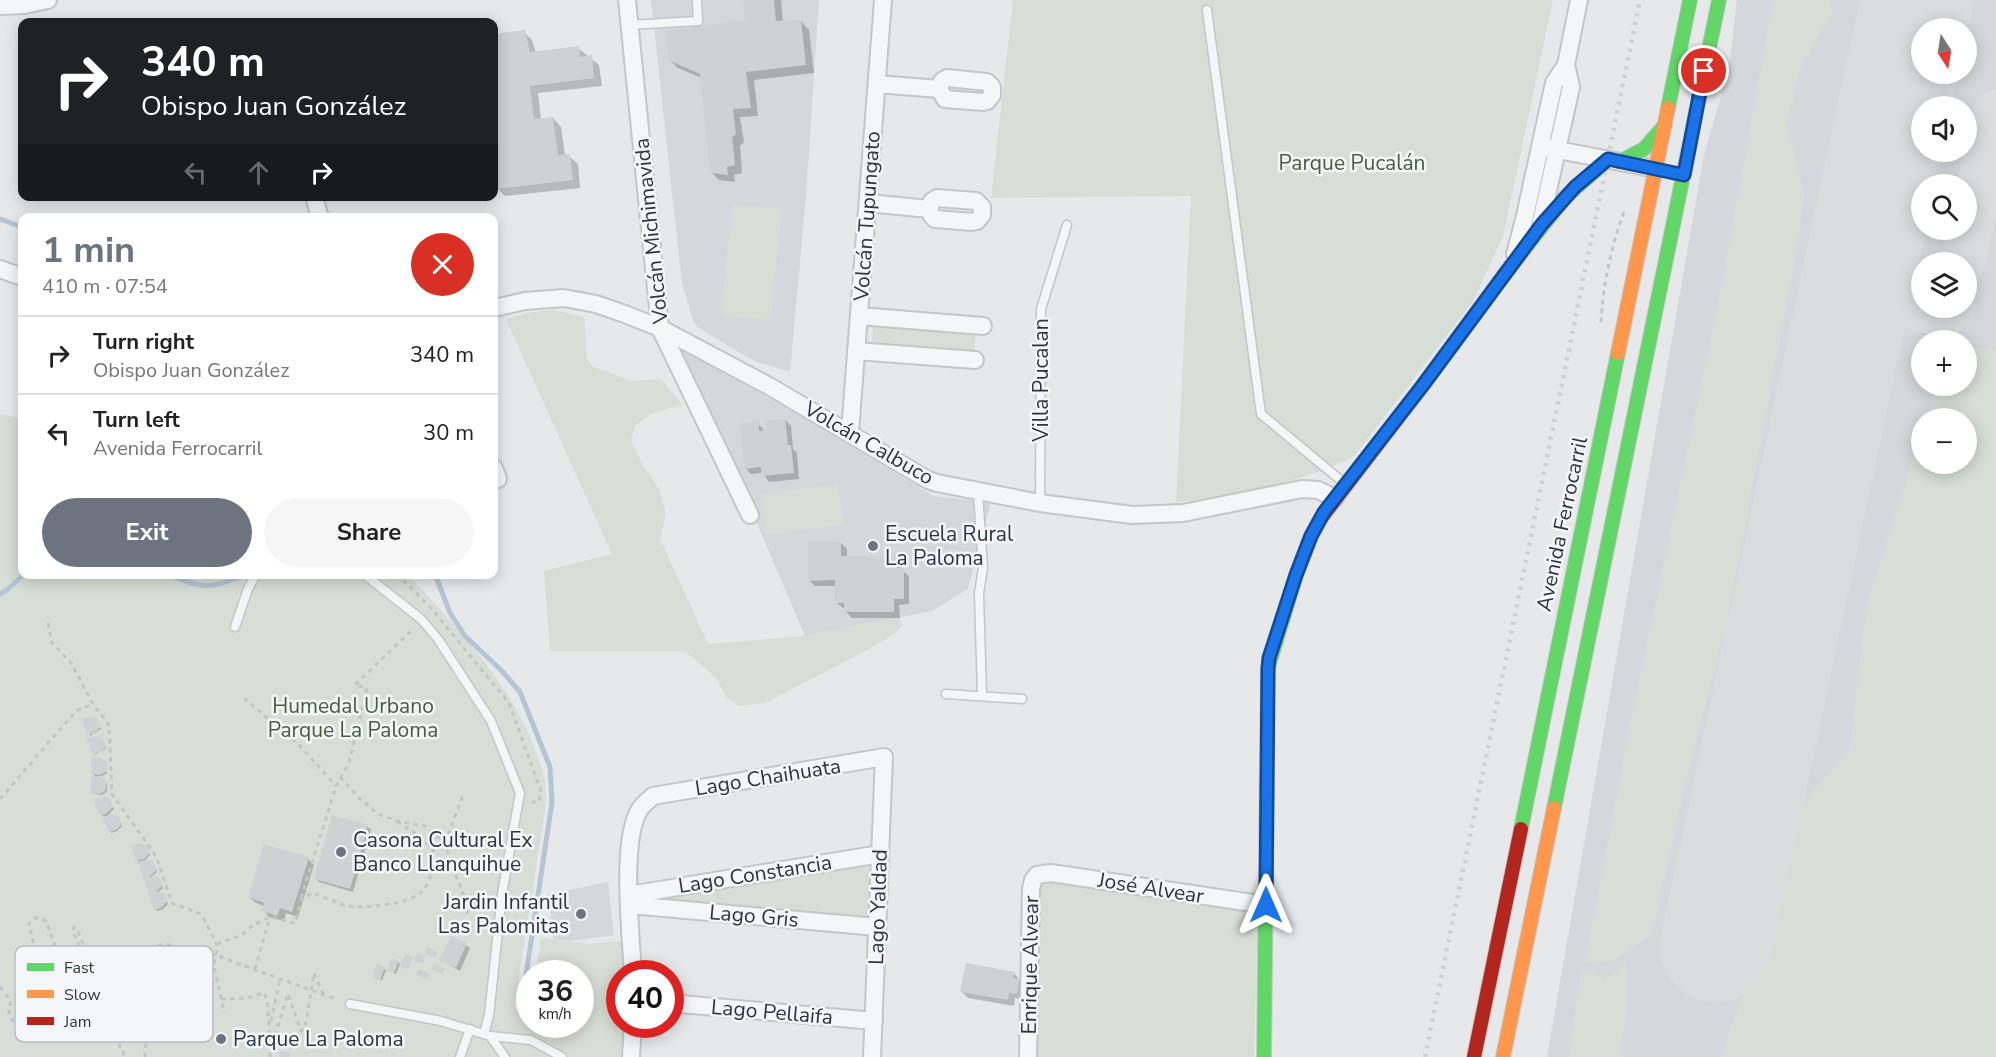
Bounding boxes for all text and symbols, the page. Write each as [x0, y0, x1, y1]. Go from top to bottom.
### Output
north arrow [1911, 18, 1977, 84]
map controls [1911, 18, 1977, 474]
text: 340 m [141, 34, 265, 91]
icon: right [42, 42, 120, 120]
pin [1678, 45, 1729, 96]
icon: arrive [1687, 54, 1720, 87]
text: Obispo Juan González [141, 88, 406, 125]
button: sound [1911, 96, 1977, 162]
street label: Volcán Tupungato [847, 130, 887, 303]
street label: Volcán Michimavida [627, 137, 675, 326]
park label: Parque Pucalán [1279, 149, 1425, 177]
icon: left [179, 156, 212, 189]
icon: ahead [242, 156, 275, 189]
icon: right [305, 156, 338, 189]
button: search [1911, 174, 1977, 240]
text: 1 min [42, 226, 135, 275]
button: close [411, 233, 474, 296]
button: layers [1911, 252, 1977, 318]
text: 410 m · 07:54 [42, 273, 168, 300]
street label: Villa Pucalan [1027, 318, 1055, 443]
text: Turn right [93, 327, 194, 357]
button: + [1911, 330, 1977, 396]
icon: right [42, 339, 75, 372]
text: 340 m [410, 340, 474, 370]
text: Obispo Juan González [93, 357, 289, 384]
street label: Volcán Calbuco [798, 394, 939, 491]
text: Turn left [93, 405, 180, 435]
button: − [1911, 408, 1977, 474]
icon: left [42, 417, 75, 450]
text: 30 m [423, 418, 474, 448]
street label: Avenida Ferrocarril [1530, 433, 1594, 614]
text: Avenida Ferrocarril [93, 435, 262, 462]
button: Exit [42, 498, 252, 567]
button: Share [264, 498, 474, 567]
place label: Escuela Rural La Paloma [885, 520, 1014, 572]
marker: Escuela Rural La Paloma [866, 539, 880, 553]
park label: Humedal Urbano Parque La Paloma [268, 692, 438, 744]
street label: Lago Chaihuata [693, 752, 843, 802]
place label: Casona Cultural Ex Banco Llanquihue [353, 826, 532, 878]
marker: Casona Cultural Ex Banco Llanquihue [334, 845, 348, 859]
street label: Lago Constancia [676, 848, 834, 900]
street label: Lago Yaldad [862, 849, 894, 965]
street label: José Alvear [1095, 866, 1206, 910]
position arrow [1234, 873, 1298, 937]
place label: Jardin Infantil Las Palomitas [438, 888, 570, 940]
street label: Enrique Alvear [1015, 895, 1045, 1035]
street label: Lago Gris [708, 898, 800, 934]
marker: Jardin Infantil Las Palomitas [574, 907, 588, 921]
legend [15, 946, 213, 1042]
text: Fast [64, 957, 95, 979]
speed limit sign: 40 [606, 960, 684, 1038]
text: 36 [537, 971, 573, 1012]
text: Slow [64, 984, 101, 1006]
street label: Lago Pellaifa [710, 993, 834, 1031]
text: km/h [538, 1004, 572, 1024]
text: Jam [63, 1011, 91, 1033]
place label: Parque La Paloma [233, 1025, 404, 1053]
marker: Parque La Paloma [214, 1032, 228, 1046]

